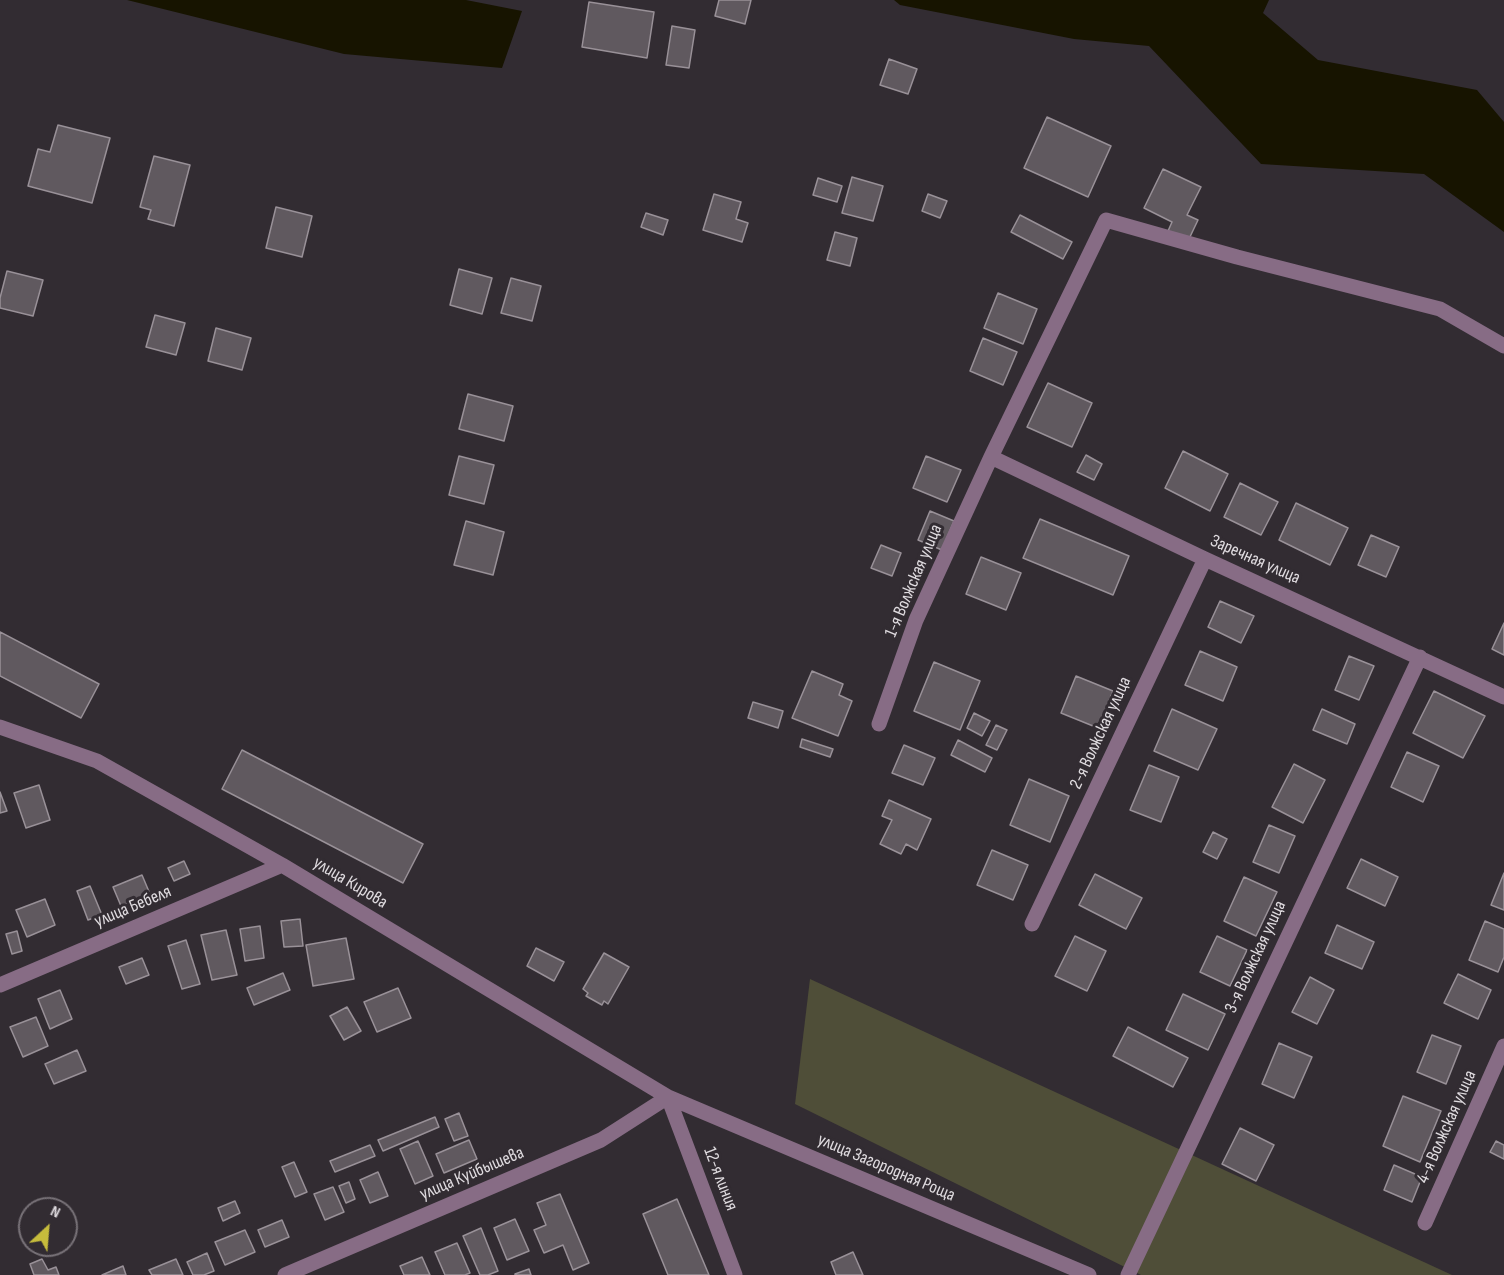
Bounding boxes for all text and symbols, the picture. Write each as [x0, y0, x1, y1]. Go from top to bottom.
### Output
street label: 1-я Волжская улица [881, 521, 947, 641]
street label: Заречная улица [1207, 531, 1303, 589]
street label: 2-я Волжская улица [1066, 673, 1136, 793]
street label: улица Кирова [309, 852, 391, 914]
street label: улица Бебеля [91, 881, 175, 933]
street label: 3-я Волжская улица [1221, 897, 1291, 1017]
street label: 4-я Волжская улица [1412, 1067, 1482, 1187]
street label: улица Загородная Роща [814, 1129, 958, 1207]
street label: улица Куйбышева [417, 1142, 527, 1206]
street label: 12-я линия [698, 1144, 742, 1214]
north arrow [18, 1197, 78, 1257]
text: N [47, 1202, 63, 1223]

